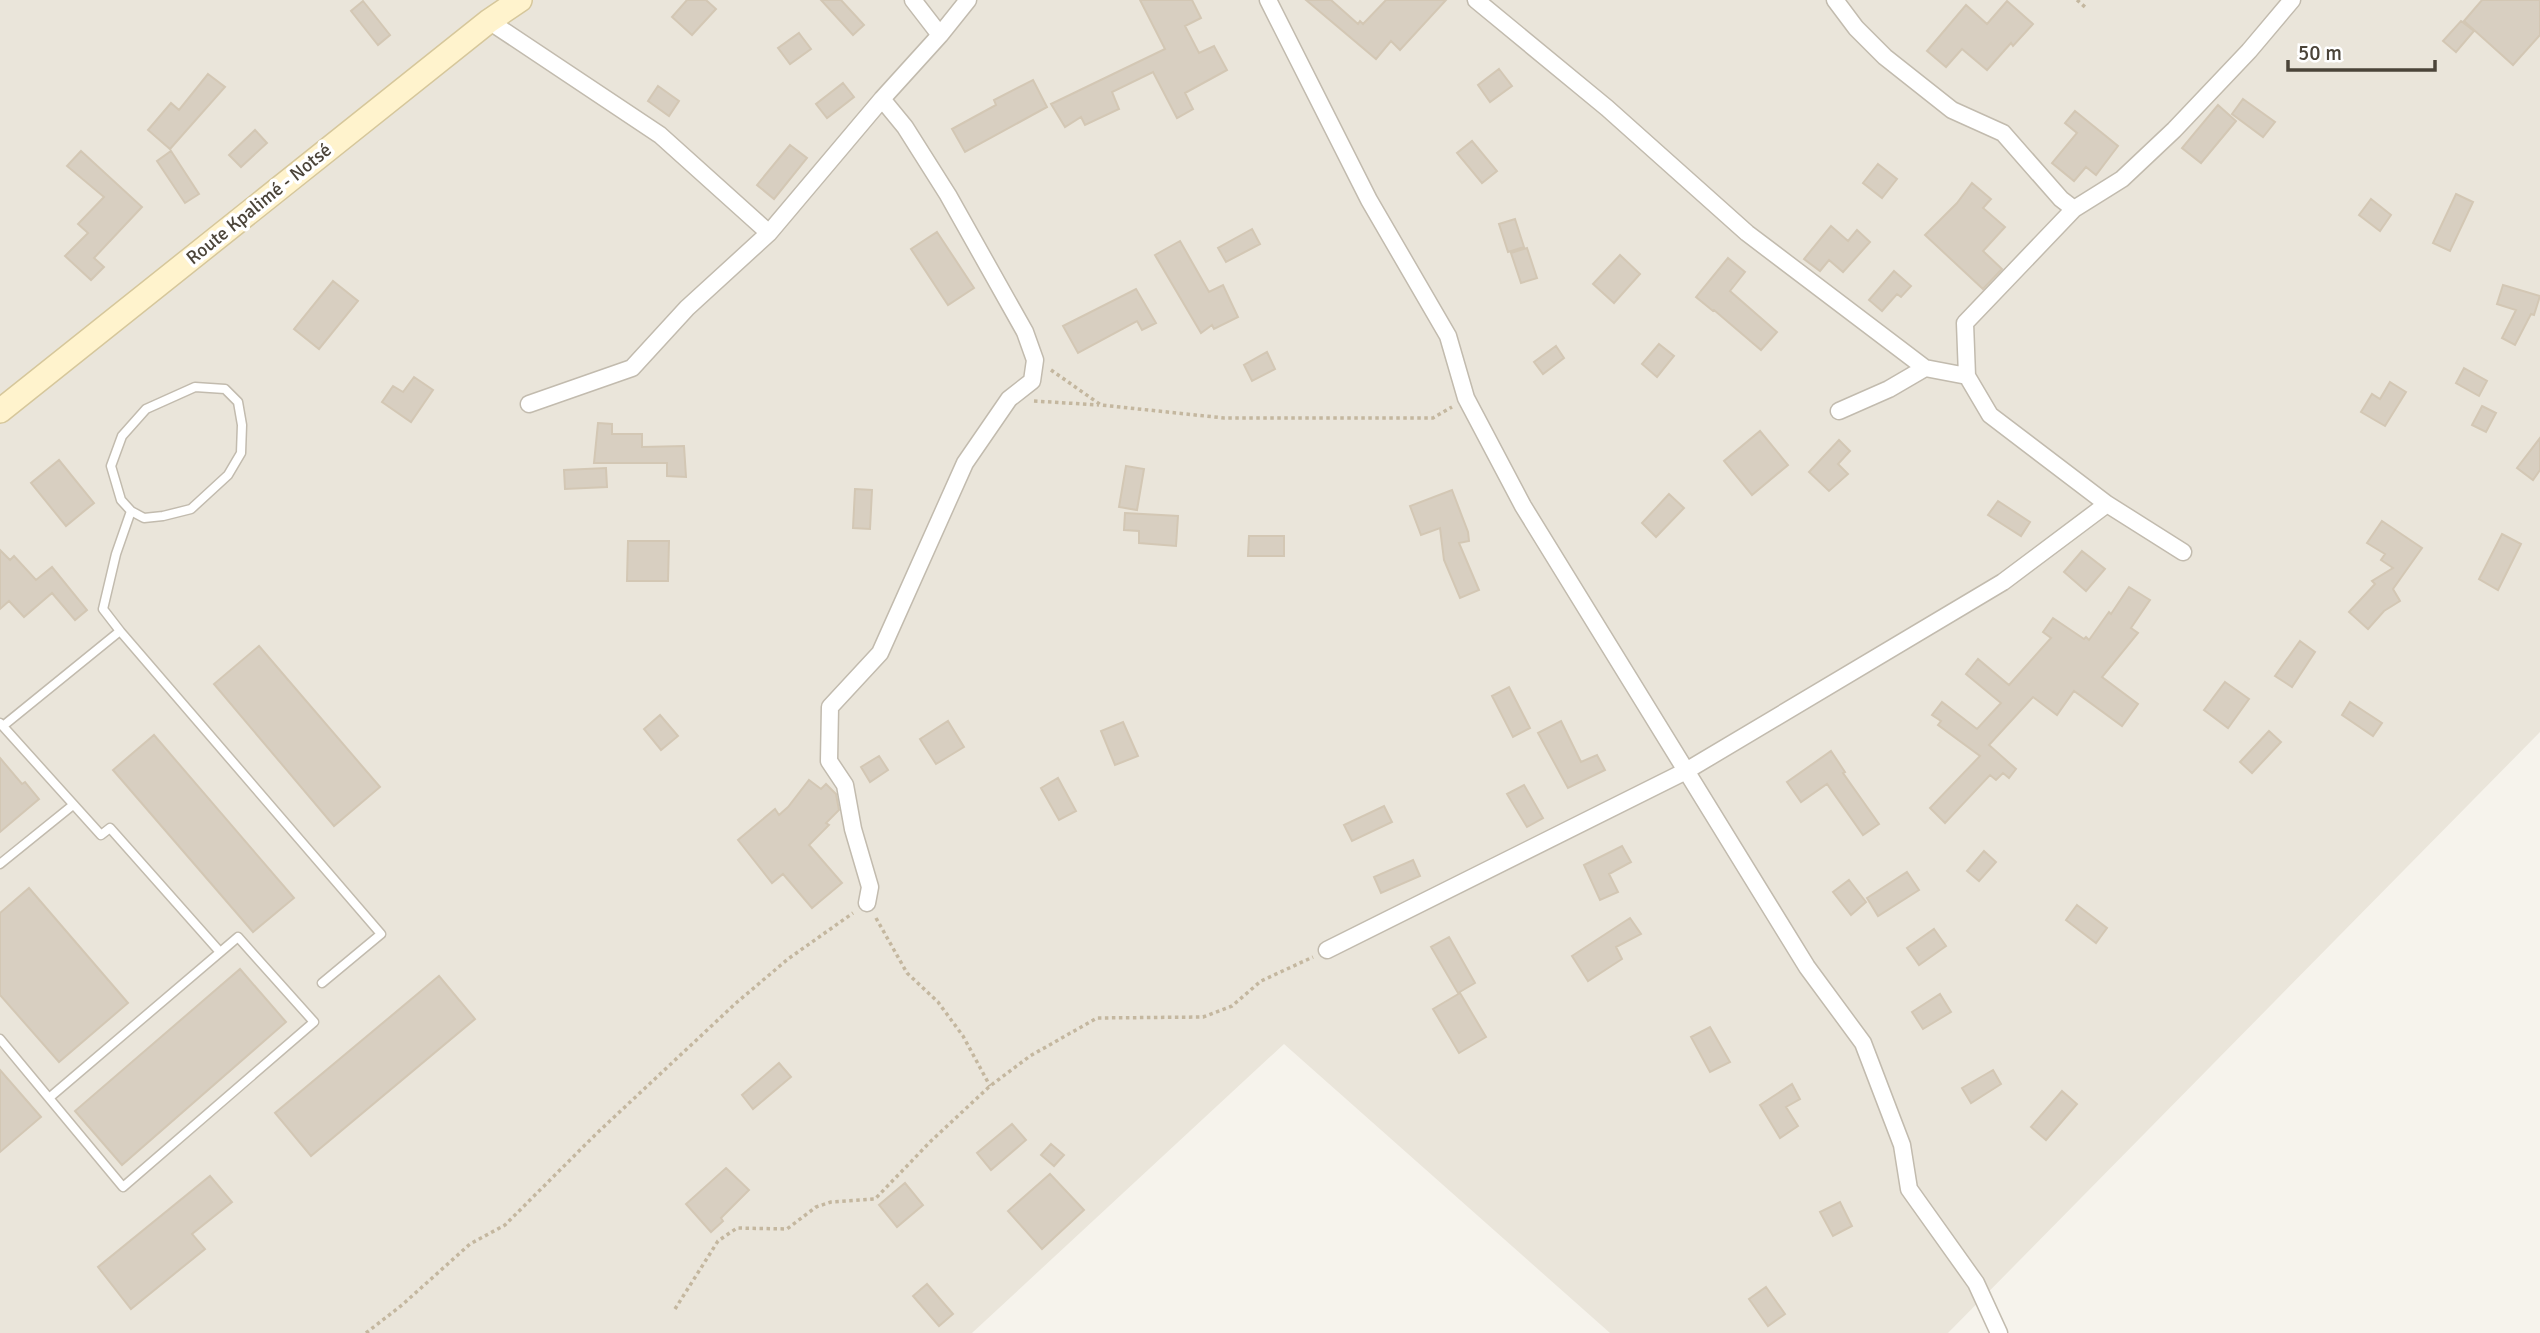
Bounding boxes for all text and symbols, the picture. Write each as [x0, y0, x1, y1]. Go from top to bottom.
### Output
scale bar [2288, 28, 2435, 72]
text: 50 m [2298, 40, 2342, 66]
street label: Route Kpalimé - Notsé [181, 138, 337, 270]

